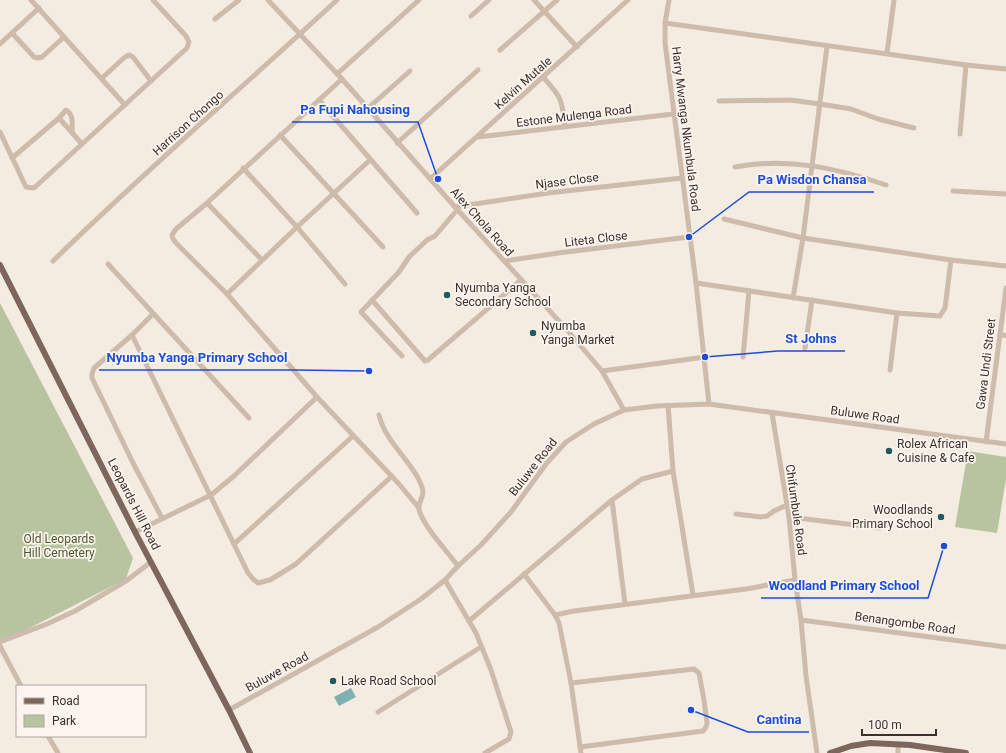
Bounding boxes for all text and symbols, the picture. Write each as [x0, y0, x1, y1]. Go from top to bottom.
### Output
street label: Harry Mwanga Nkumbula Road [669, 46, 703, 212]
street label: Kelvin Mutale [492, 54, 554, 112]
street label: Harrison Chongo [150, 88, 226, 158]
callout: Pa Fupi Nahousing [292, 97, 418, 122]
text: Pa Fupi Nahousing [300, 102, 410, 117]
street label: Estone Mulenga Road [515, 102, 633, 130]
callout: Pa Wisdon Chansa [749, 167, 874, 192]
street label: Njase Close [535, 170, 599, 192]
text: Pa Wisdon Chansa [758, 172, 866, 187]
street label: Alex Chola Road [448, 185, 516, 259]
street label: Liteta Close [564, 228, 628, 250]
place label: Nyumba Yanga Secondary School [455, 281, 551, 309]
marker: Nyumba Yanga Secondary School [442, 290, 452, 300]
street label: Gawa Undi Street [973, 317, 999, 410]
place label: Nyumba Yanga Market [541, 319, 615, 347]
callout: St Johns [778, 326, 845, 351]
marker: Nyumba Yanga Market [528, 328, 538, 338]
text: St Johns [785, 331, 837, 346]
callout: Nyumba Yanga Primary School [99, 345, 296, 370]
text: Nyumba Yanga Primary School [107, 350, 287, 365]
street label: Buluwe Road [830, 403, 900, 427]
street label: Buluwe Road [506, 435, 560, 499]
place label: Rolex African Cuisine & Cafe [897, 437, 975, 465]
marker: Rolex African Cuisine & Cafe [884, 446, 894, 456]
street label: Leopards Hill Road [105, 456, 163, 552]
street label: Chifumbule Road [783, 464, 809, 556]
place label: Woodlands Primary School [852, 503, 933, 531]
marker: Woodlands Primary School [936, 512, 946, 522]
park label: Old Leopards Hill Cemetery [23, 532, 95, 560]
callout: Woodland Primary School [761, 573, 928, 598]
text: Woodland Primary School [768, 578, 920, 593]
street label: Benangombe Road [854, 609, 956, 637]
street label: Buluwe Road [243, 649, 311, 695]
place label: Lake Road School [341, 674, 436, 688]
marker: Lake Road School [328, 676, 338, 686]
legend [16, 685, 146, 737]
text: Road [52, 694, 80, 708]
callout: Cantina [748, 707, 809, 732]
scale bar [862, 711, 936, 737]
text: Cantina [757, 712, 801, 727]
text: Park [52, 714, 77, 728]
text: 100 m [868, 718, 902, 732]

